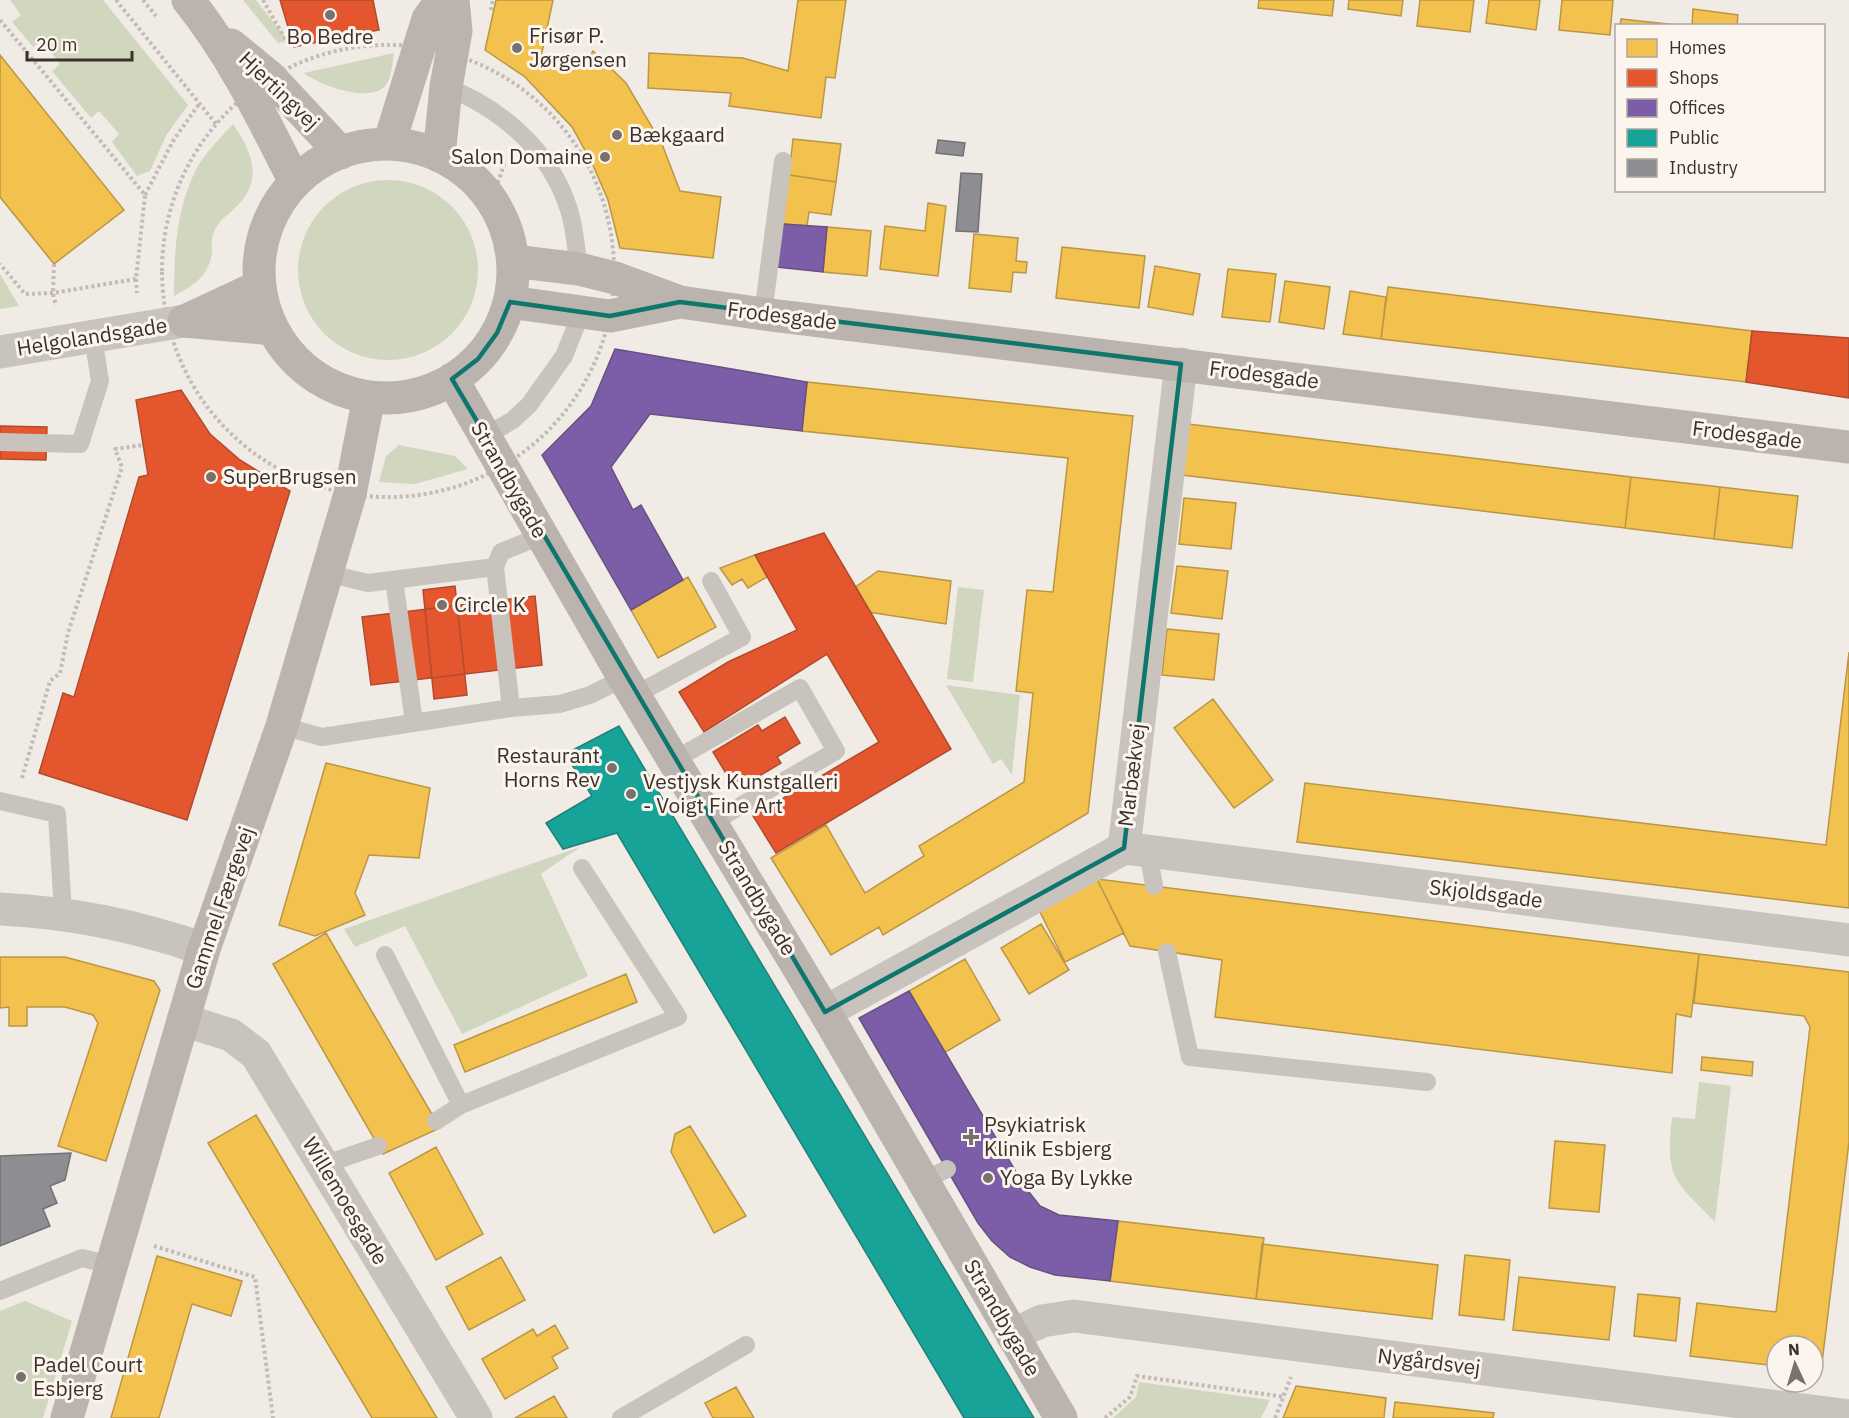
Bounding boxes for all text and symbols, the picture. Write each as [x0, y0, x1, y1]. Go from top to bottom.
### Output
marker: Bo Bedre [323, 8, 337, 22]
place label: Frisør P. Jørgensen [529, 21, 627, 73]
place label: Bo Bedre [287, 22, 373, 50]
scale bar [27, 24, 132, 62]
legend [1615, 24, 1825, 192]
text: 20 m [36, 33, 78, 56]
text: Homes [1669, 36, 1726, 59]
marker: Frisør P. Jørgensen [510, 41, 524, 55]
street label: Hjertingvej [233, 45, 326, 136]
text: Shops [1669, 66, 1719, 89]
text: Offices [1669, 96, 1725, 119]
place label: Bækgaard [629, 120, 725, 148]
text: Public [1669, 126, 1719, 149]
marker: Bækgaard [610, 128, 624, 142]
place label: Salon Domaine [451, 142, 593, 170]
marker: Salon Domaine [598, 150, 612, 164]
text: Industry [1669, 156, 1738, 179]
street label: Frodesgade [726, 294, 839, 336]
street label: Helgolandsgade [15, 310, 169, 362]
street label: Frodesgade [1208, 353, 1321, 395]
street label: Frodesgade [1691, 413, 1804, 455]
street label: Strandbygade [465, 416, 555, 543]
place label: SuperBrugsen [223, 462, 357, 490]
marker: SuperBrugsen [204, 470, 218, 484]
place label: Circle K [454, 590, 526, 618]
marker: Circle K [435, 598, 449, 612]
street label: Marbækvej [1111, 722, 1151, 828]
place label: Restaurant Horns Rev [497, 741, 600, 793]
marker: Restaurant Horns Rev [605, 761, 619, 775]
place label: Vestjysk Kunstgalleri - Voigt Fine Art [643, 767, 838, 819]
marker: Vestjysk Kunstgalleri - Voigt Fine Art [624, 787, 638, 801]
street label: Gammel Færgevej [178, 823, 260, 993]
street label: Strandbygade [712, 834, 803, 961]
street label: Skjoldsgade [1428, 872, 1544, 914]
place label: Psykiatrisk Klinik Esbjerg [984, 1110, 1111, 1162]
marker: Psykiatrisk Klinik Esbjerg [962, 1128, 980, 1146]
street label: Willemoesgade [297, 1131, 395, 1270]
place label: Yoga By Lykke [1000, 1163, 1133, 1191]
marker: Yoga By Lykke [981, 1171, 995, 1185]
street label: Strandbygade [958, 1254, 1048, 1381]
north arrow [1765, 1334, 1825, 1394]
text: N [1787, 1339, 1800, 1359]
street label: Nygårdsvej [1376, 1341, 1482, 1381]
place label: Padel Court Esbjerg [33, 1350, 143, 1402]
marker: Padel Court Esbjerg [14, 1370, 28, 1384]

